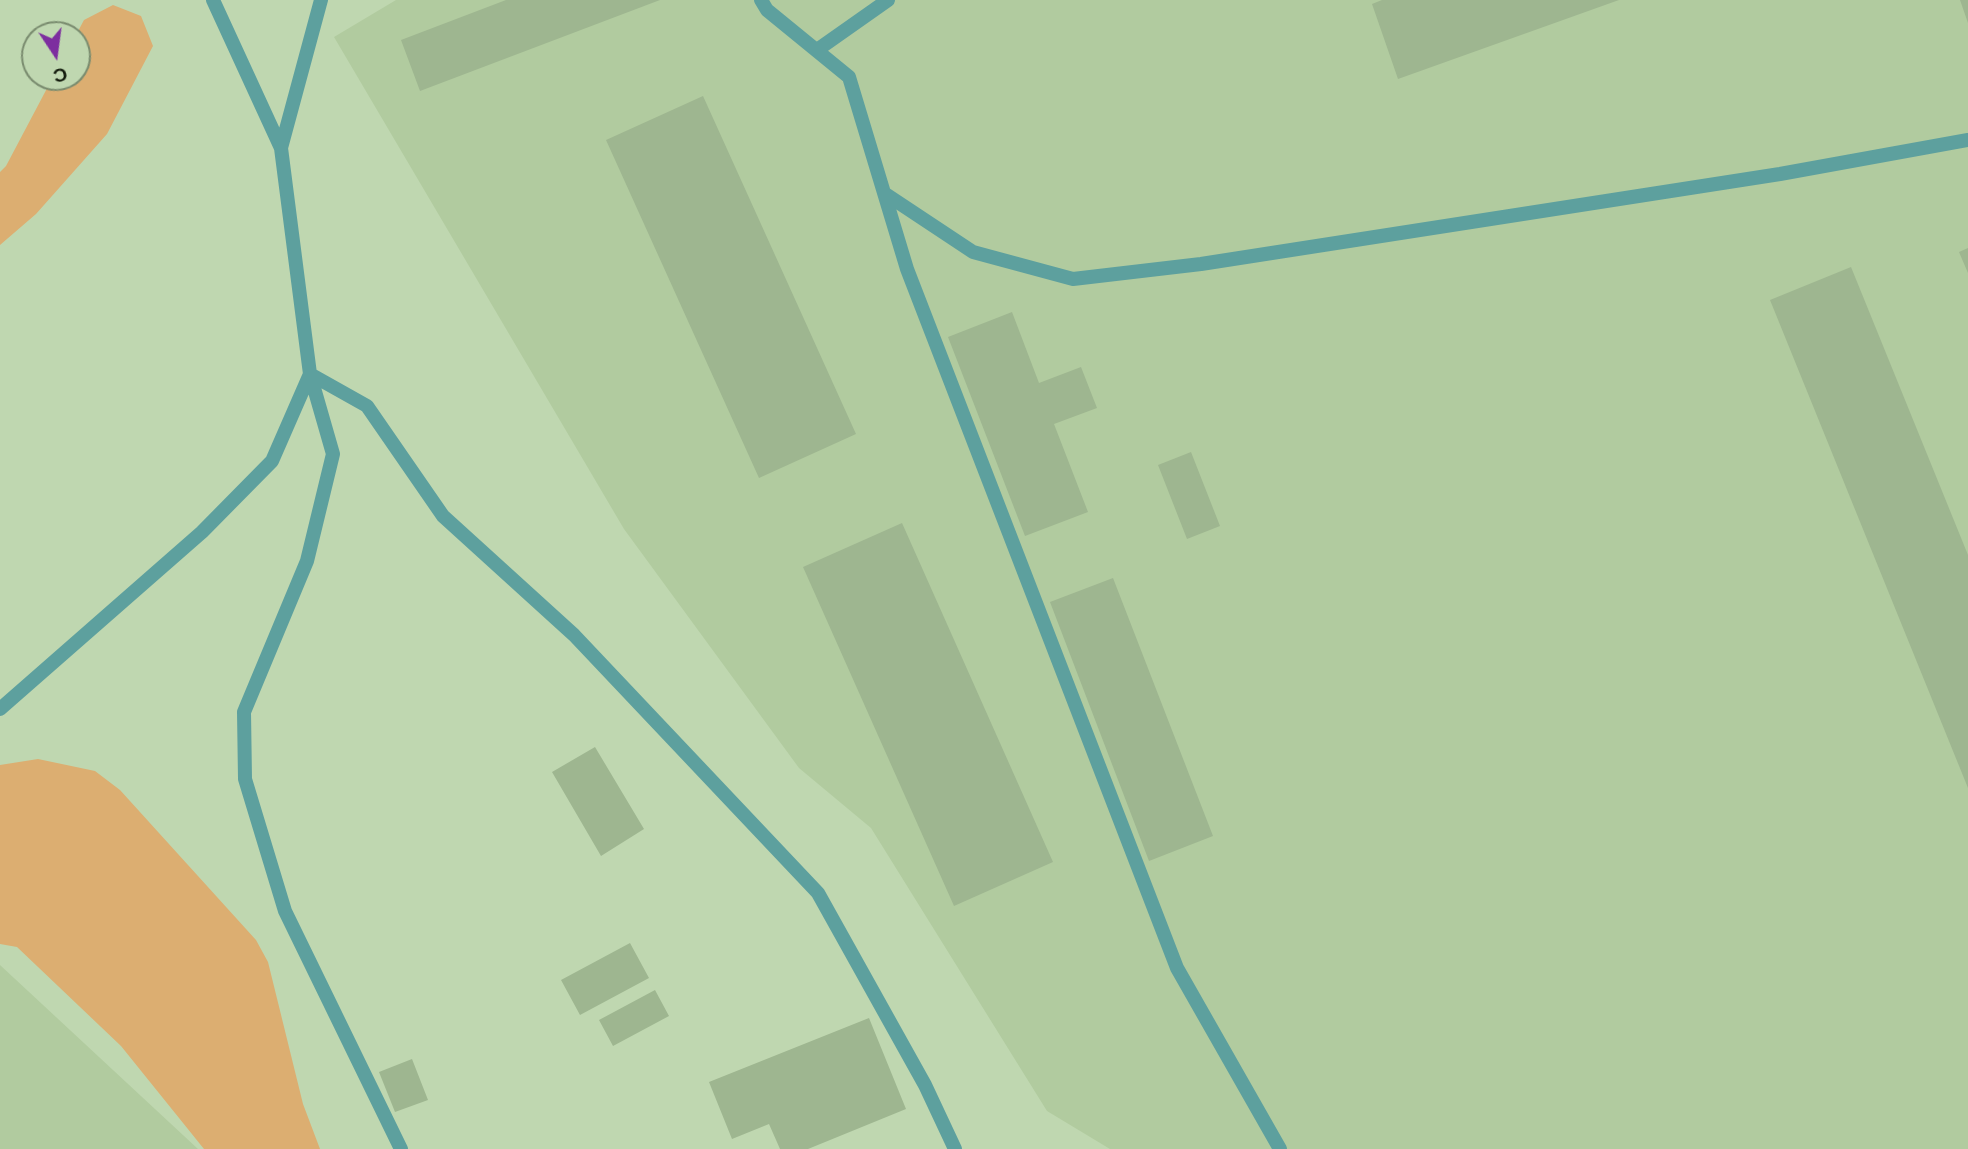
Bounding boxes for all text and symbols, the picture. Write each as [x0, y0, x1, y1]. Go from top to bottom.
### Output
north arrow [21, 21, 91, 91]
text: С [51, 61, 70, 89]

